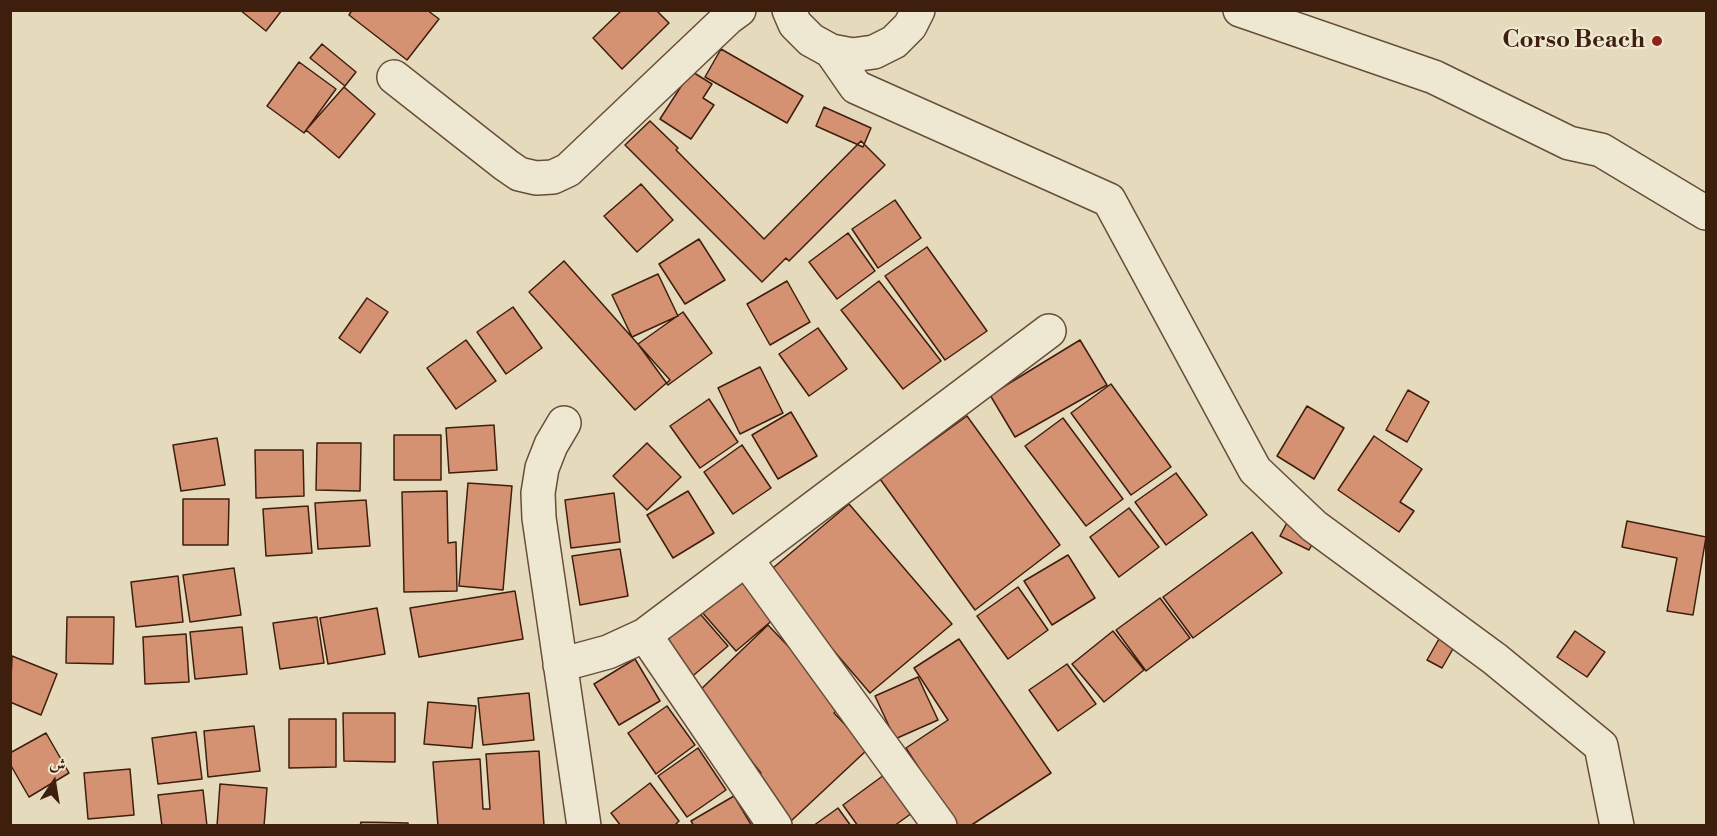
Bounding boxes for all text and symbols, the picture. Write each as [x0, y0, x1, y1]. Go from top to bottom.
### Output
place label: Corso Beach [1502, 27, 1645, 55]
marker: Corso Beach [1650, 34, 1664, 48]
north arrow [24, 752, 84, 812]
text: ش [48, 753, 68, 776]

